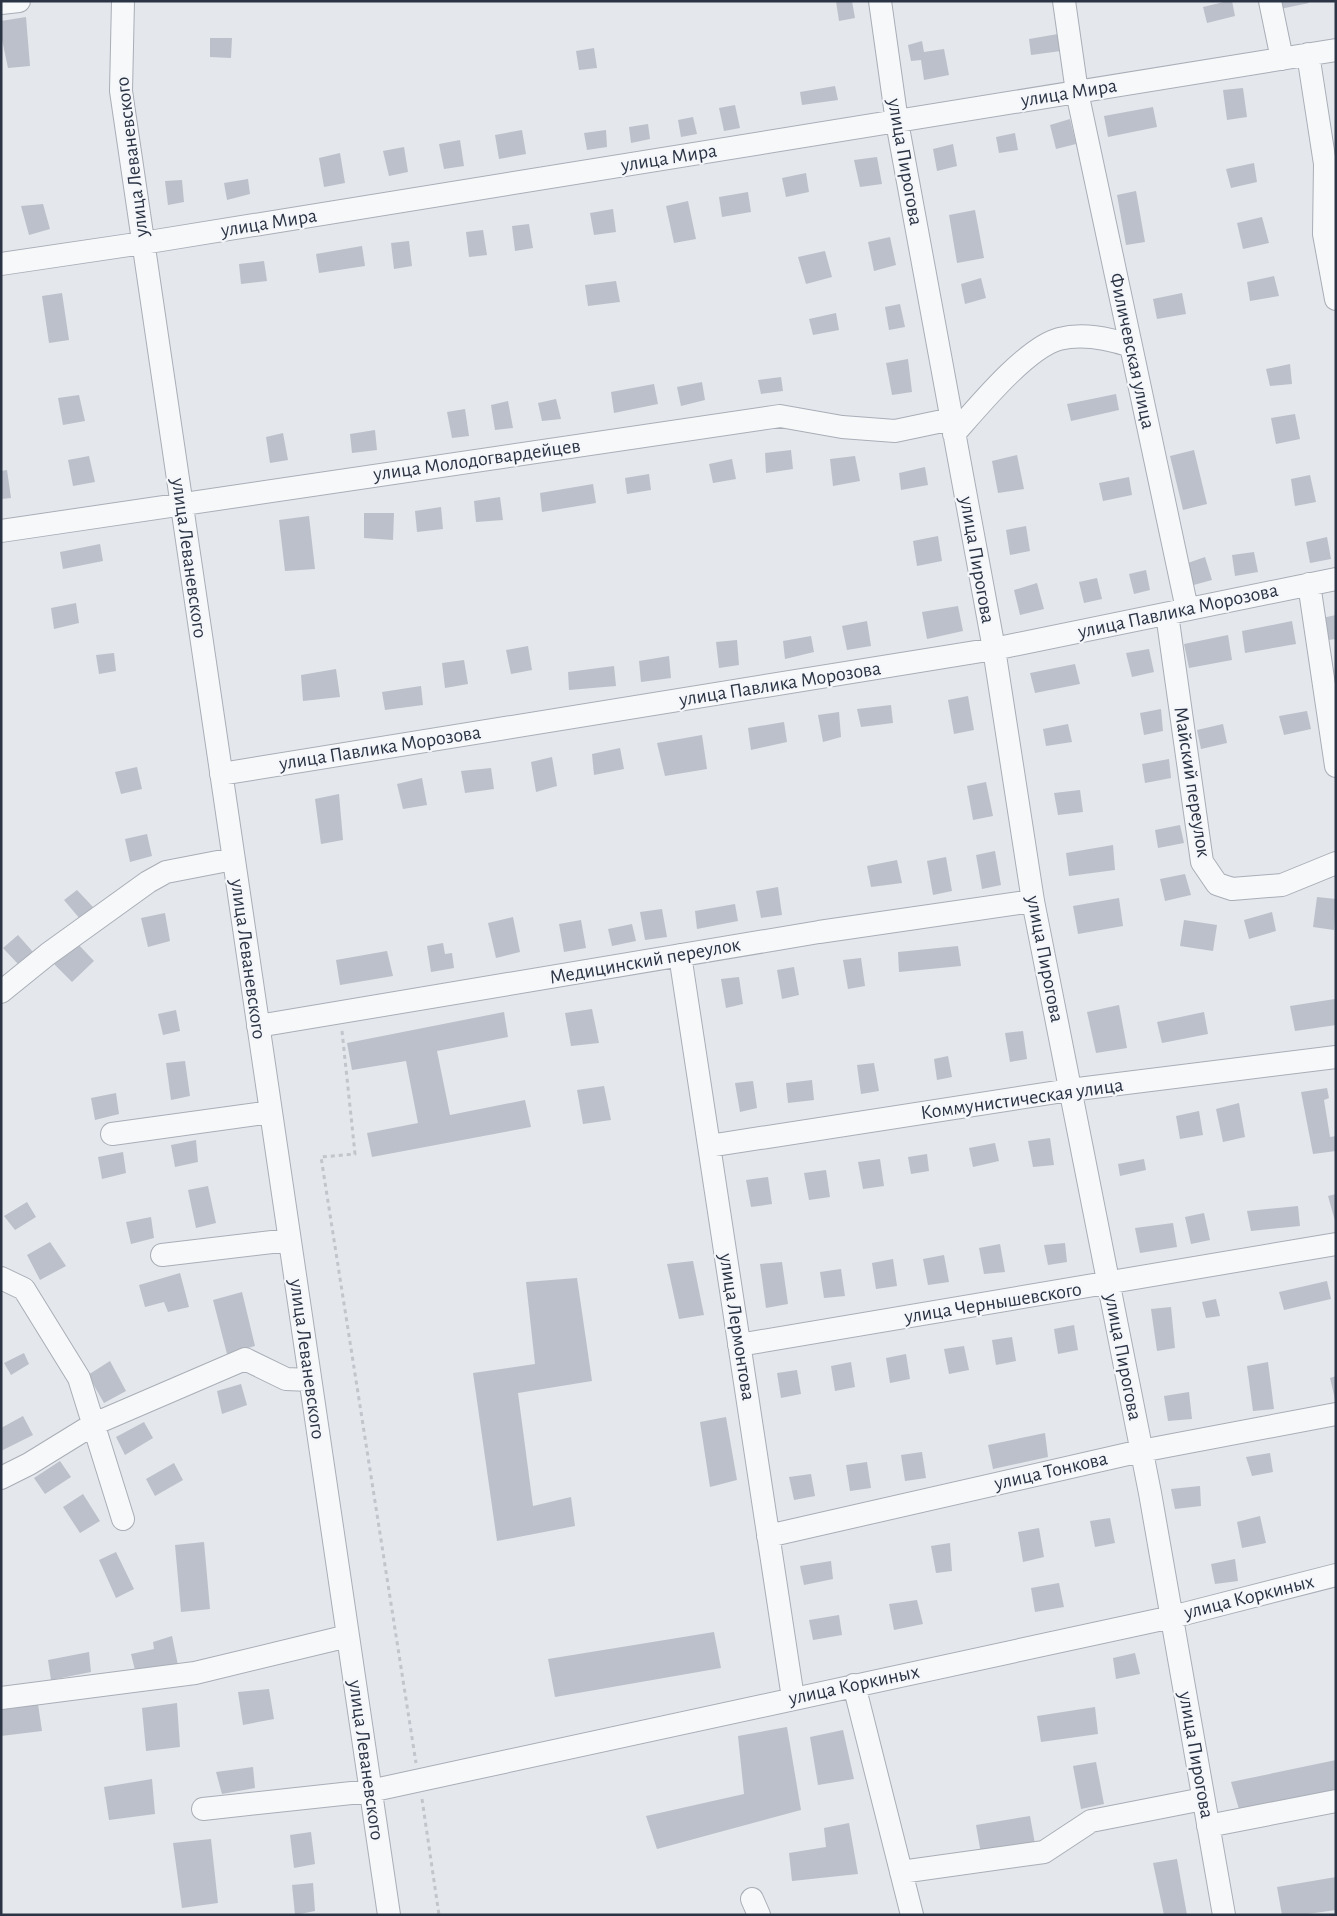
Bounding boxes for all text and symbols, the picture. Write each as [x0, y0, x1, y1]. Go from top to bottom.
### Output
street label: улица Леваневского [112, 76, 152, 239]
street label: улица Мира [1019, 76, 1118, 111]
street label: улица Пирогова [884, 96, 926, 227]
street label: улица Мира [619, 141, 718, 176]
street label: улица Мира [219, 206, 318, 241]
street label: Филичевская улица [1106, 271, 1158, 431]
street label: улица Молодогвардейцев [371, 436, 582, 485]
street label: улица Леваневского [168, 476, 210, 639]
street label: улица Пирогова [956, 494, 998, 625]
street label: улица Павлика Морозова [1075, 580, 1280, 642]
street label: улица Павлика Морозова [677, 658, 882, 710]
street label: Майский переулок [1170, 705, 1214, 859]
street label: улица Павлика Морозова [277, 722, 482, 774]
street label: улица Леваневского [227, 877, 269, 1040]
street label: улица Пирогова [1023, 893, 1067, 1024]
street label: Медицинский переулок [548, 934, 742, 988]
street label: Коммунистическая улица [919, 1075, 1125, 1123]
street label: улица Лермонтова [715, 1251, 759, 1402]
street label: улица Леваневского [286, 1277, 328, 1440]
street label: улица Чернышевского [902, 1279, 1083, 1327]
street label: улица Пирогова [1101, 1291, 1145, 1422]
street label: улица Тонкова [991, 1448, 1110, 1494]
street label: улица Коркиных [1181, 1571, 1316, 1623]
street label: улица Коркиных [786, 1661, 921, 1709]
street label: улица Леваневского [345, 1678, 387, 1841]
street label: улица Пирогова [1175, 1689, 1217, 1820]

